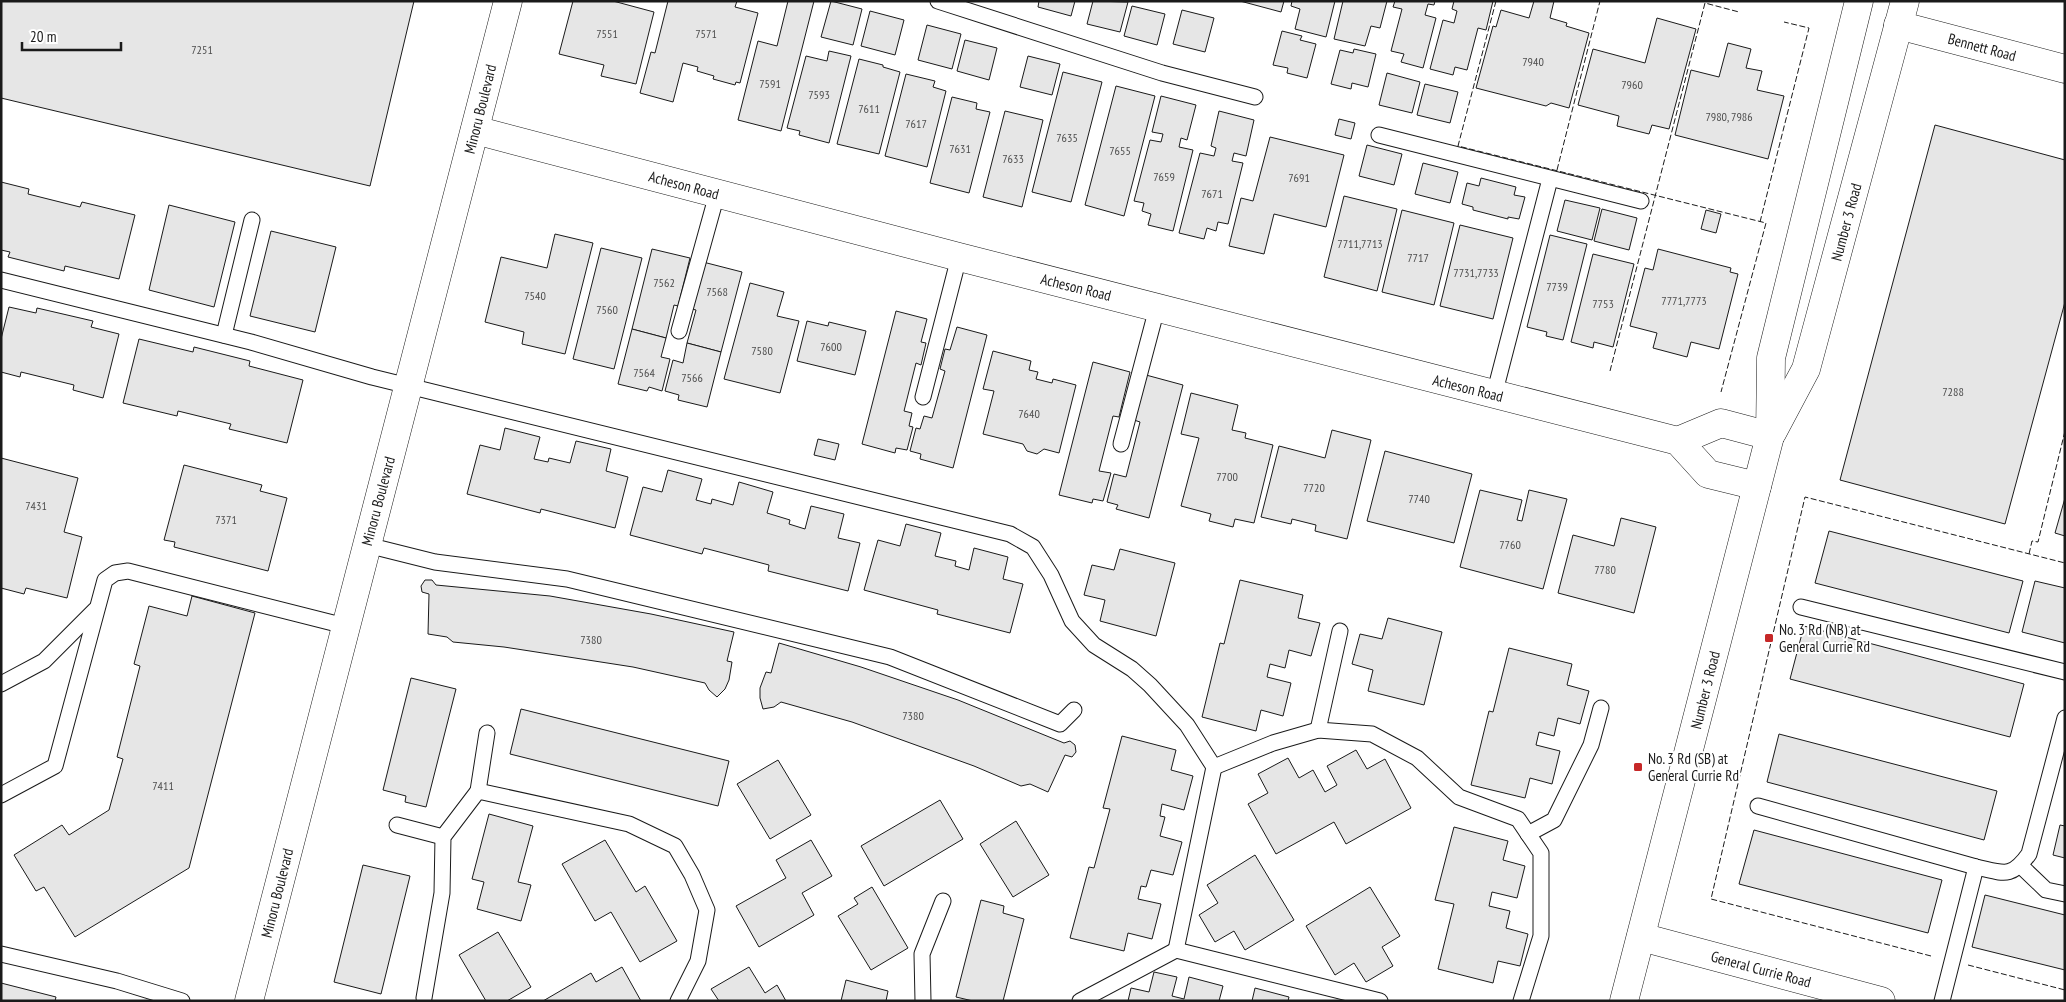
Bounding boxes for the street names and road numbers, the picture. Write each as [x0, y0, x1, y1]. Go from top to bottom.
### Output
street label: Bennett Road [1946, 29, 2018, 65]
street label: Minoru Boulevard [460, 62, 500, 156]
street label: Acheson Road [647, 167, 721, 203]
street label: Number 3 Road [1826, 181, 1866, 263]
street label: Acheson Road [1039, 269, 1113, 305]
street label: Acheson Road [1431, 370, 1505, 406]
street label: Minoru Boulevard [357, 454, 399, 548]
street label: Number 3 Road [1686, 649, 1724, 731]
street label: Minoru Boulevard [257, 846, 297, 940]
street label: General Currie Road [1709, 947, 1813, 991]

